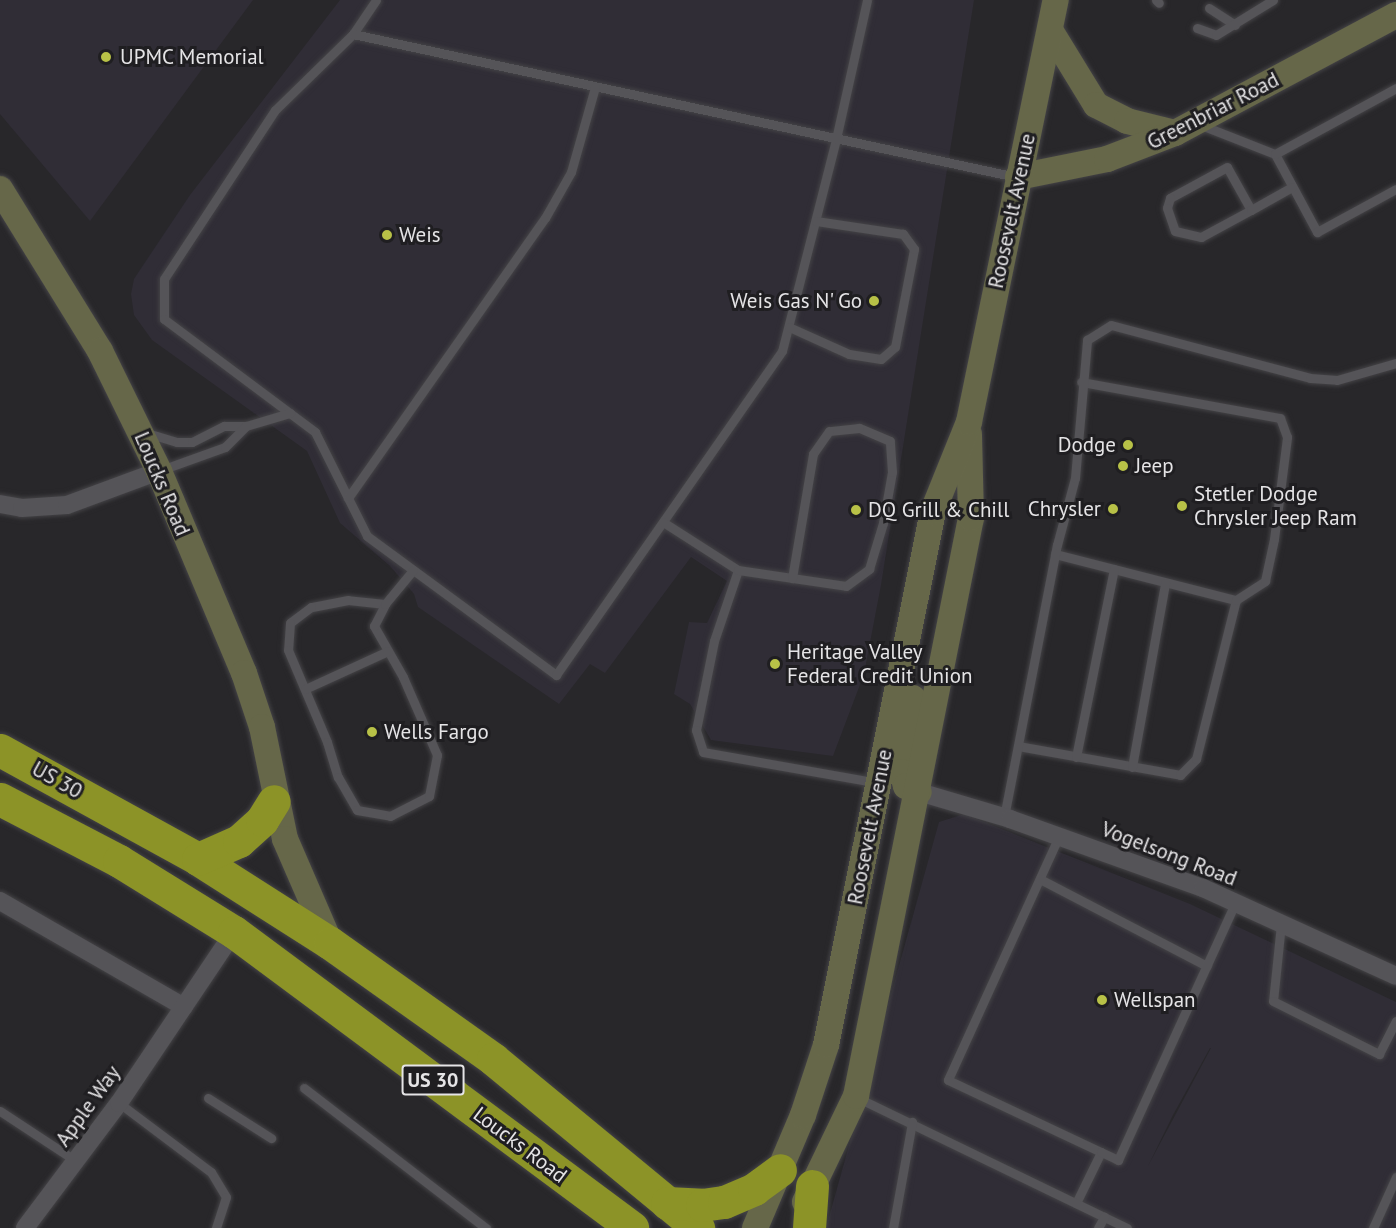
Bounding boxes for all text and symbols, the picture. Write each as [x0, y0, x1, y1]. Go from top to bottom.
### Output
place label: UPMC Memorial [120, 44, 265, 70]
marker: UPMC Memorial [97, 48, 115, 66]
street label: Greenbriar Road [1143, 67, 1283, 155]
street label: Roosevelt Avenue [983, 131, 1041, 291]
place label: Weis [399, 222, 441, 248]
marker: Weis [380, 228, 394, 242]
place label: Weis Gas N' Go [729, 288, 862, 314]
marker: Weis Gas N' Go [867, 294, 881, 308]
street label: Loucks Road [129, 428, 195, 540]
place label: Dodge [1058, 432, 1116, 458]
marker: Dodge [1121, 438, 1135, 452]
place label: Jeep [1135, 453, 1174, 479]
marker: Jeep [1116, 459, 1130, 473]
place label: Stetler Dodge Chrysler Jeep Ram [1194, 481, 1357, 531]
place label: Chrysler [1028, 496, 1101, 522]
place label: DQ Grill & Chill [868, 497, 1009, 523]
marker: Stetler Dodge Chrysler Jeep Ram [1175, 499, 1189, 513]
marker: Chrysler [1106, 502, 1120, 516]
marker: DQ Grill & Chill [849, 503, 863, 517]
place label: Heritage Valley Federal Credit Union [787, 639, 972, 689]
marker: Heritage Valley Federal Credit Union [768, 657, 782, 671]
place label: Wells Fargo [384, 719, 489, 745]
marker: Wells Fargo [365, 725, 379, 739]
street label: Roosevelt Avenue [843, 747, 897, 907]
street label: US 30 [28, 756, 86, 804]
street label: Vogelsong Road [1098, 817, 1240, 891]
place label: Wellspan [1114, 987, 1196, 1013]
marker: Wellspan [1095, 993, 1109, 1007]
street label: Apple Way [50, 1061, 126, 1151]
road number: US 30 [402, 1063, 464, 1097]
street label: Loucks Road [468, 1102, 572, 1188]

